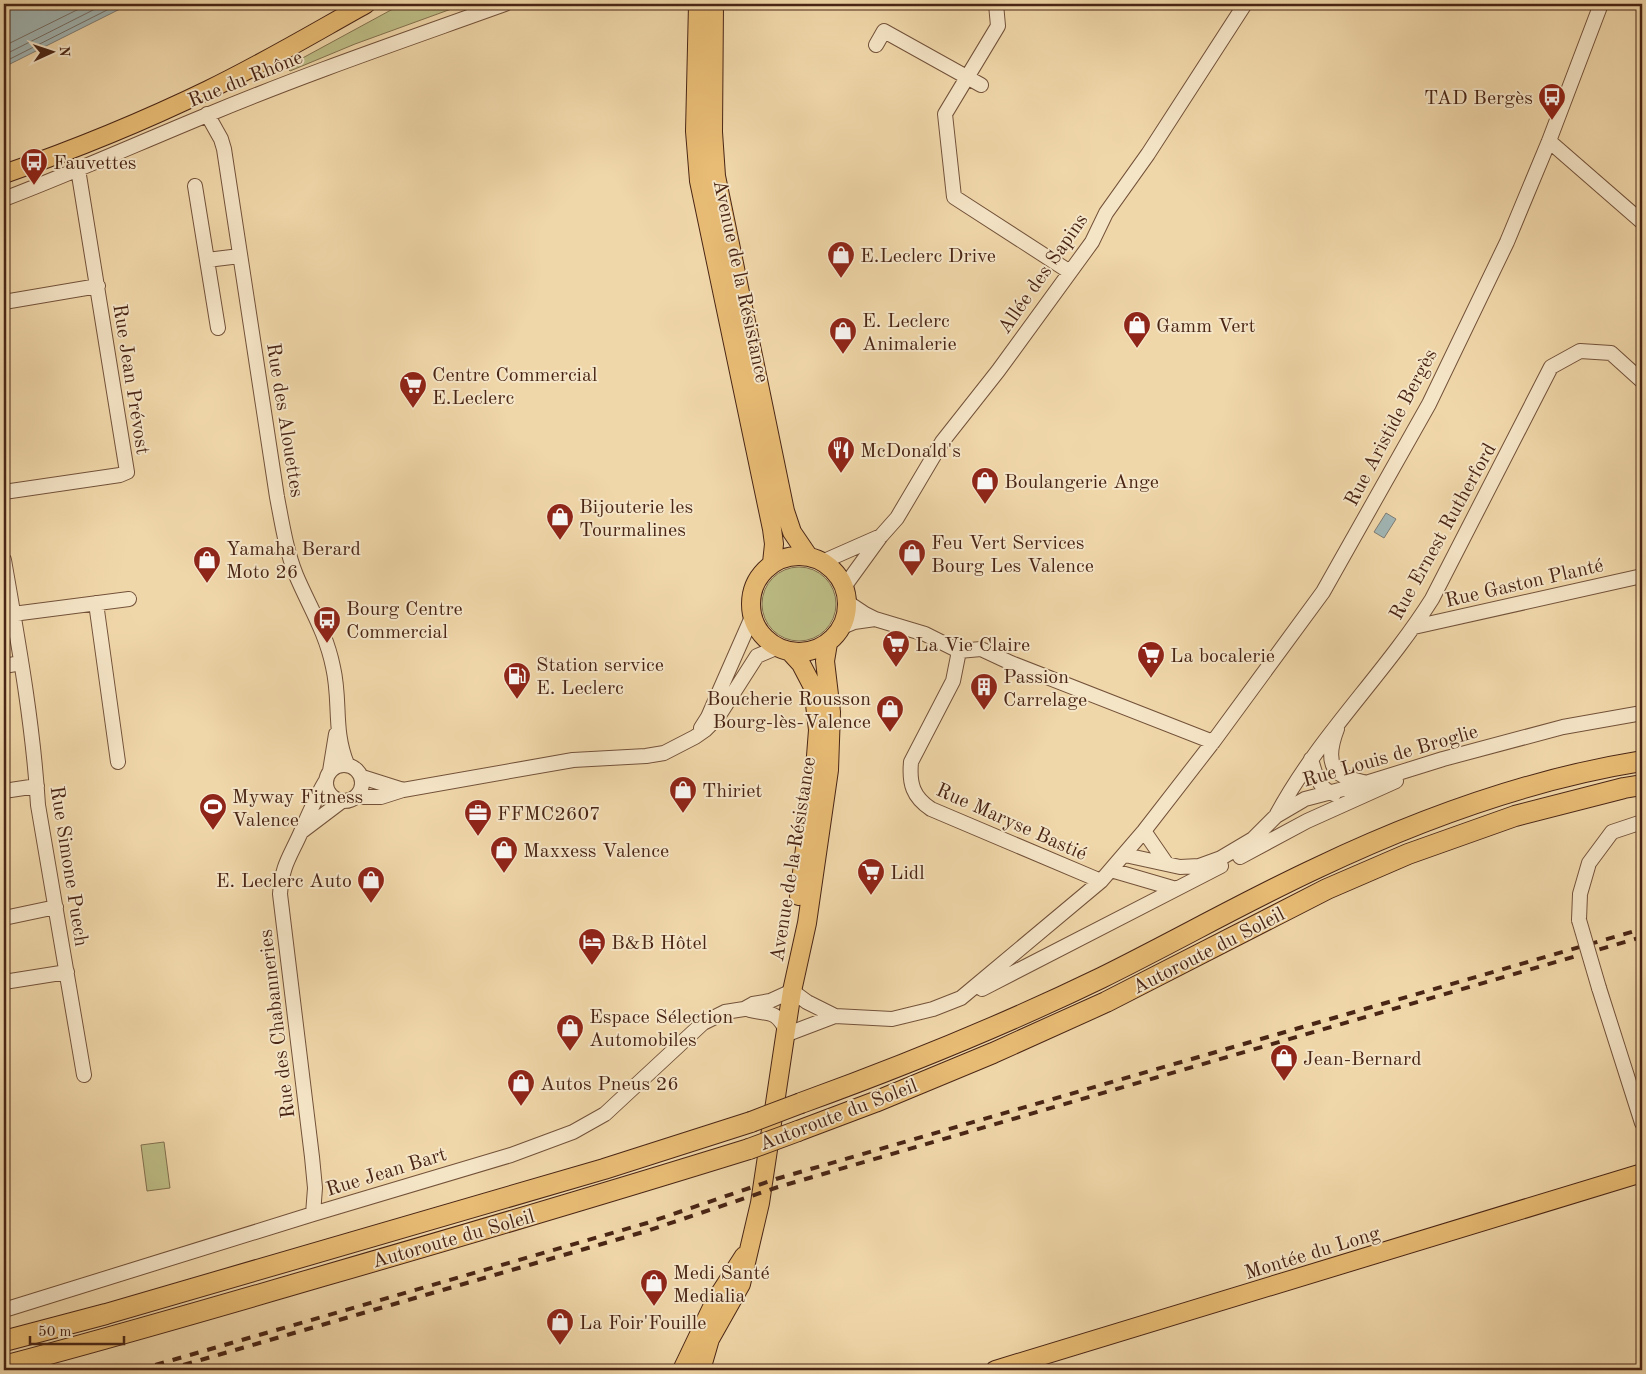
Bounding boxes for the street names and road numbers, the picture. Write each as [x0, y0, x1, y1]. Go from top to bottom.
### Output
street label: Rue du Rhône [186, 48, 306, 112]
street label: Avenue de la Résistance [709, 178, 771, 385]
street label: Allée des Sapins [995, 210, 1092, 338]
street label: Rue Jean Prévost [108, 303, 152, 456]
street label: Rue des Alouettes [262, 342, 306, 499]
street label: Rue Aristide Bergès [1342, 346, 1442, 510]
street label: Rue Ernest Rutherford [1387, 440, 1501, 624]
street label: Rue Gaston Planté [1443, 556, 1606, 612]
street label: Rue Louis de Broglie [1301, 722, 1481, 792]
street label: Avenue de la Résistance [768, 755, 820, 963]
street label: Rue Maryse Bastié [933, 781, 1090, 865]
street label: Rue Simone Puech [45, 785, 91, 948]
street label: Autoroute du Soleil [1130, 905, 1288, 999]
street label: Rue des Chabanneries [256, 928, 300, 1119]
street label: Autoroute du Soleil [757, 1076, 921, 1155]
street label: Rue Jean Bart [324, 1145, 449, 1201]
street label: Autoroute du Soleil [370, 1207, 537, 1273]
street label: Montée du Long [1243, 1224, 1383, 1284]

